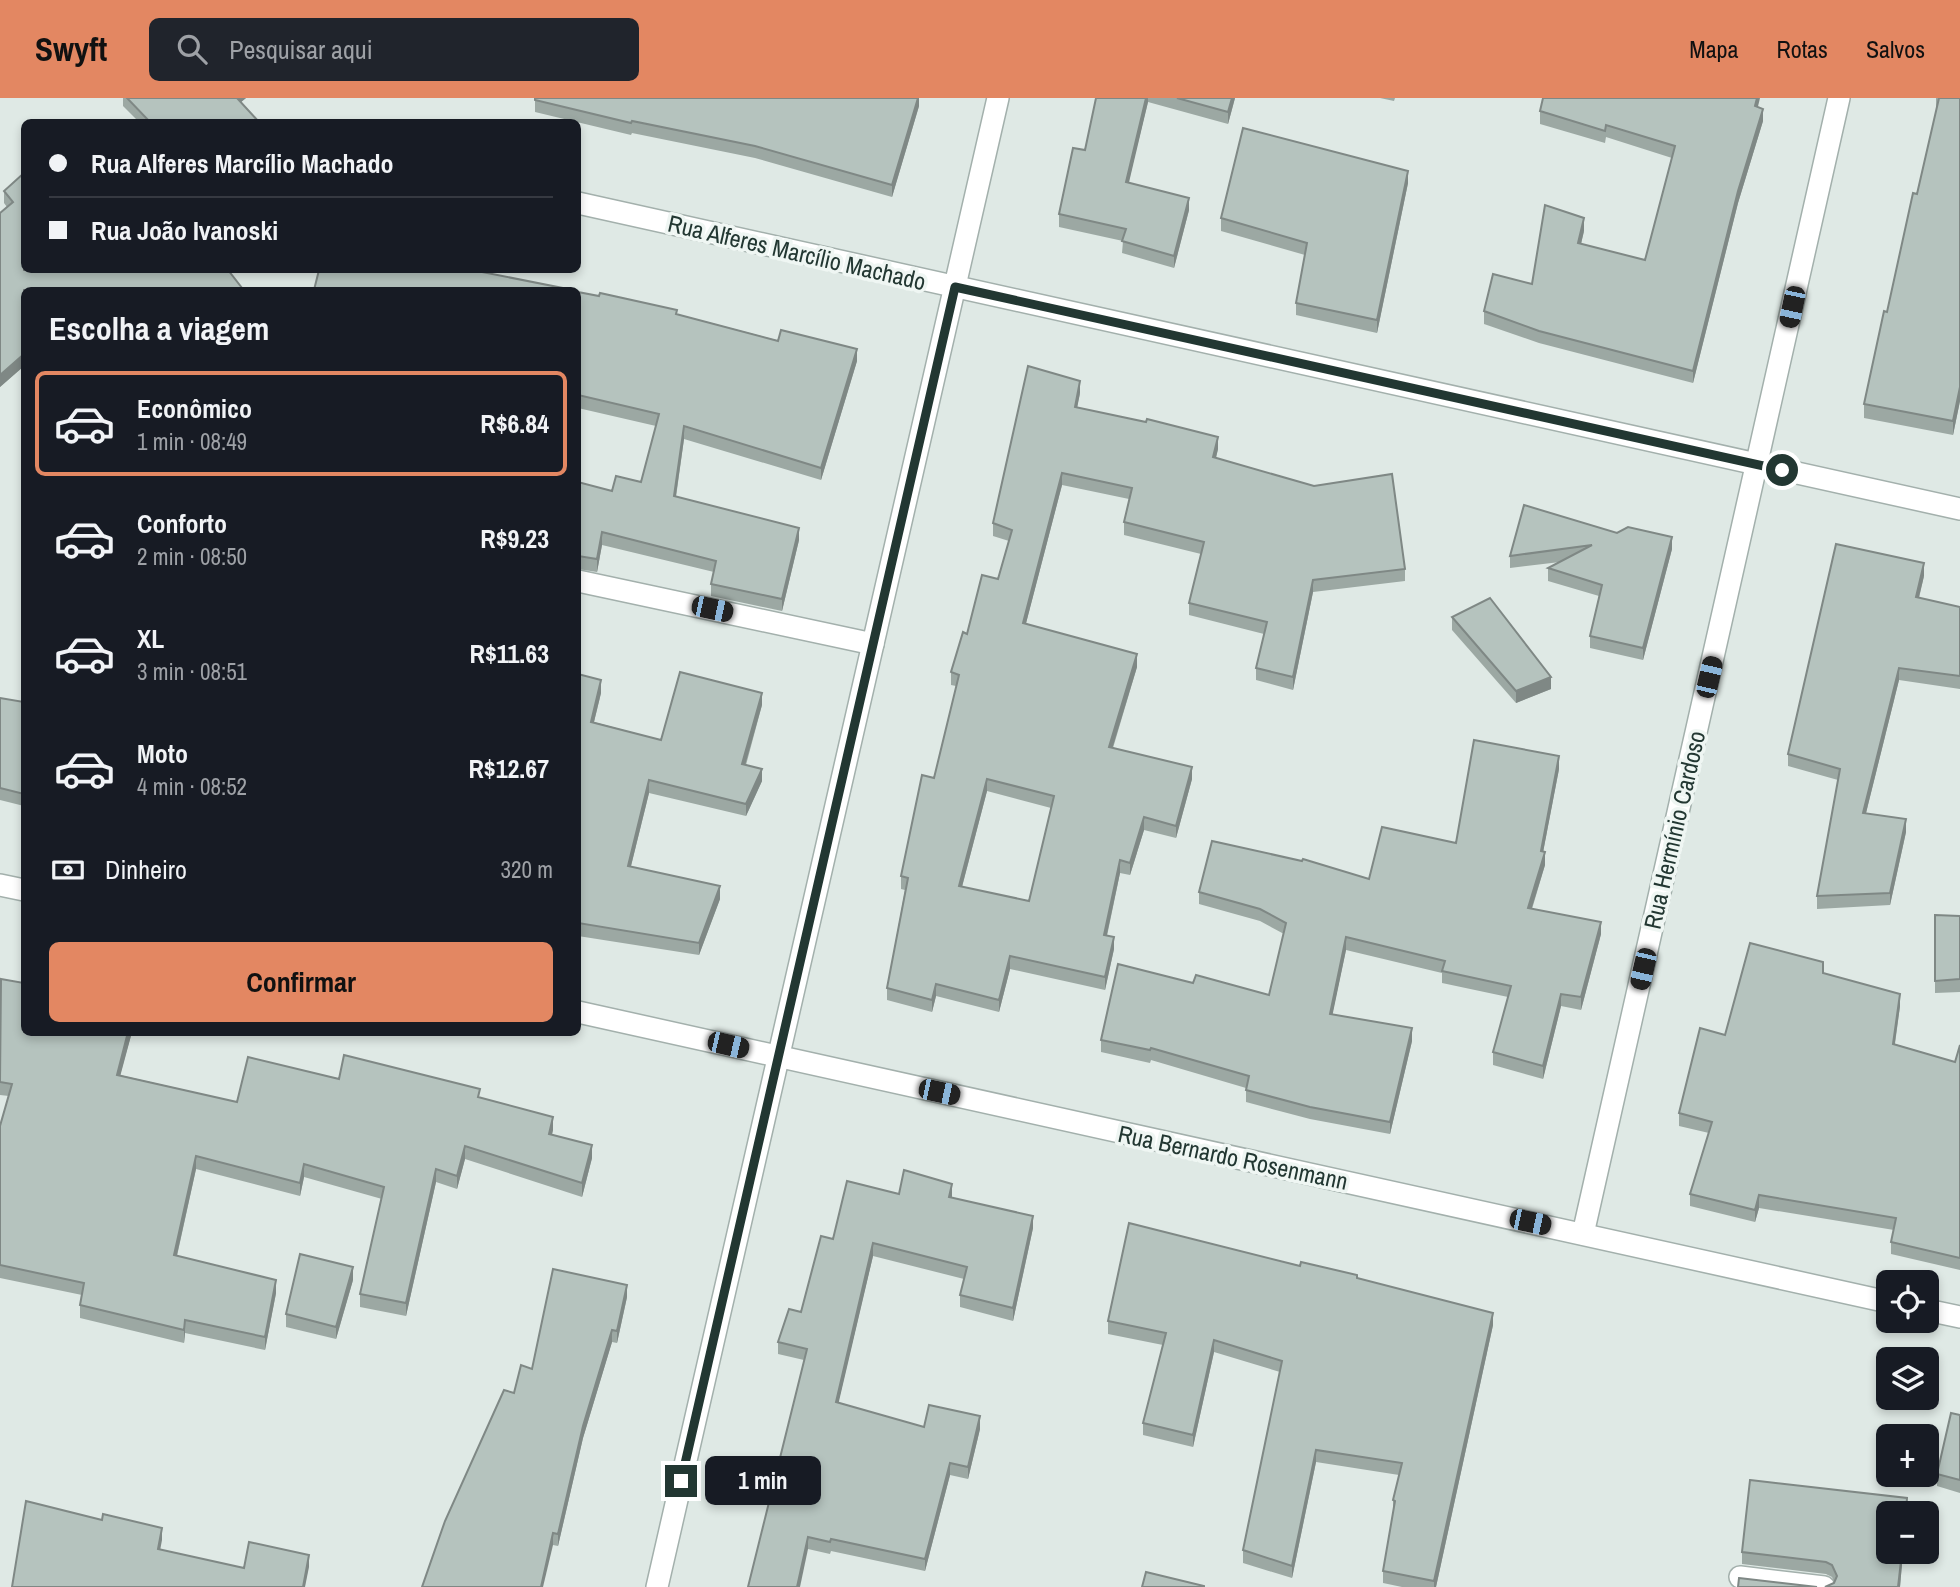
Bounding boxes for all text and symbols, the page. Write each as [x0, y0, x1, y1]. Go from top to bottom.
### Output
search box [149, 18, 639, 81]
text: Swyft [35, 27, 107, 71]
icon: search [173, 30, 211, 68]
text: Pesquisar aqui [229, 32, 373, 67]
text: Mapa [1689, 33, 1739, 65]
text: Rotas [1777, 33, 1828, 65]
text: Salvos [1866, 33, 1925, 65]
text: Rua Alferes Marcílio Machado [91, 146, 394, 181]
street label: Rua Alferes Marcílio Machado [665, 207, 929, 297]
text: Rua João Ivanoski [91, 213, 278, 248]
car [1778, 284, 1807, 330]
text: Escolha a viagem [49, 307, 269, 350]
text: Econômico [137, 391, 252, 426]
icon: car [53, 392, 116, 455]
text: R$6.84 [480, 406, 549, 441]
text: 1 min · 08:49 [137, 426, 247, 457]
route start [1766, 454, 1798, 486]
text: Conforto [137, 506, 227, 541]
icon: car [53, 507, 116, 570]
text: R$9.23 [480, 521, 549, 556]
text: 2 min · 08:50 [137, 541, 247, 572]
car [690, 594, 735, 624]
text: XL [137, 621, 164, 656]
icon: car [53, 622, 116, 685]
text: R$11.63 [470, 636, 549, 671]
car [1695, 654, 1724, 700]
text: 3 min · 08:51 [137, 656, 247, 687]
street label: Rua Hermínio Cardoso [1636, 728, 1712, 932]
text: Moto [137, 736, 188, 771]
icon: car [53, 737, 116, 800]
text: R$12.67 [468, 751, 549, 786]
text: 4 min · 08:52 [137, 771, 247, 802]
icon: cash [49, 851, 87, 889]
text: Dinheiro [105, 852, 187, 887]
text: 320 m [501, 854, 553, 885]
button: Confirmar [49, 942, 553, 1022]
car [1629, 946, 1658, 992]
car [706, 1030, 751, 1060]
car [917, 1077, 962, 1107]
street label: Rua Bernardo Rosenmann [1115, 1117, 1351, 1197]
car [1508, 1207, 1553, 1237]
map controls [1876, 1270, 1939, 1564]
button: locate [1876, 1270, 1939, 1333]
button: layers [1876, 1347, 1939, 1410]
button: + [1876, 1424, 1939, 1487]
callout: 1 min [706, 1456, 821, 1506]
route end [665, 1465, 697, 1497]
text: 1 min [738, 1465, 788, 1496]
button: − [1876, 1501, 1939, 1564]

